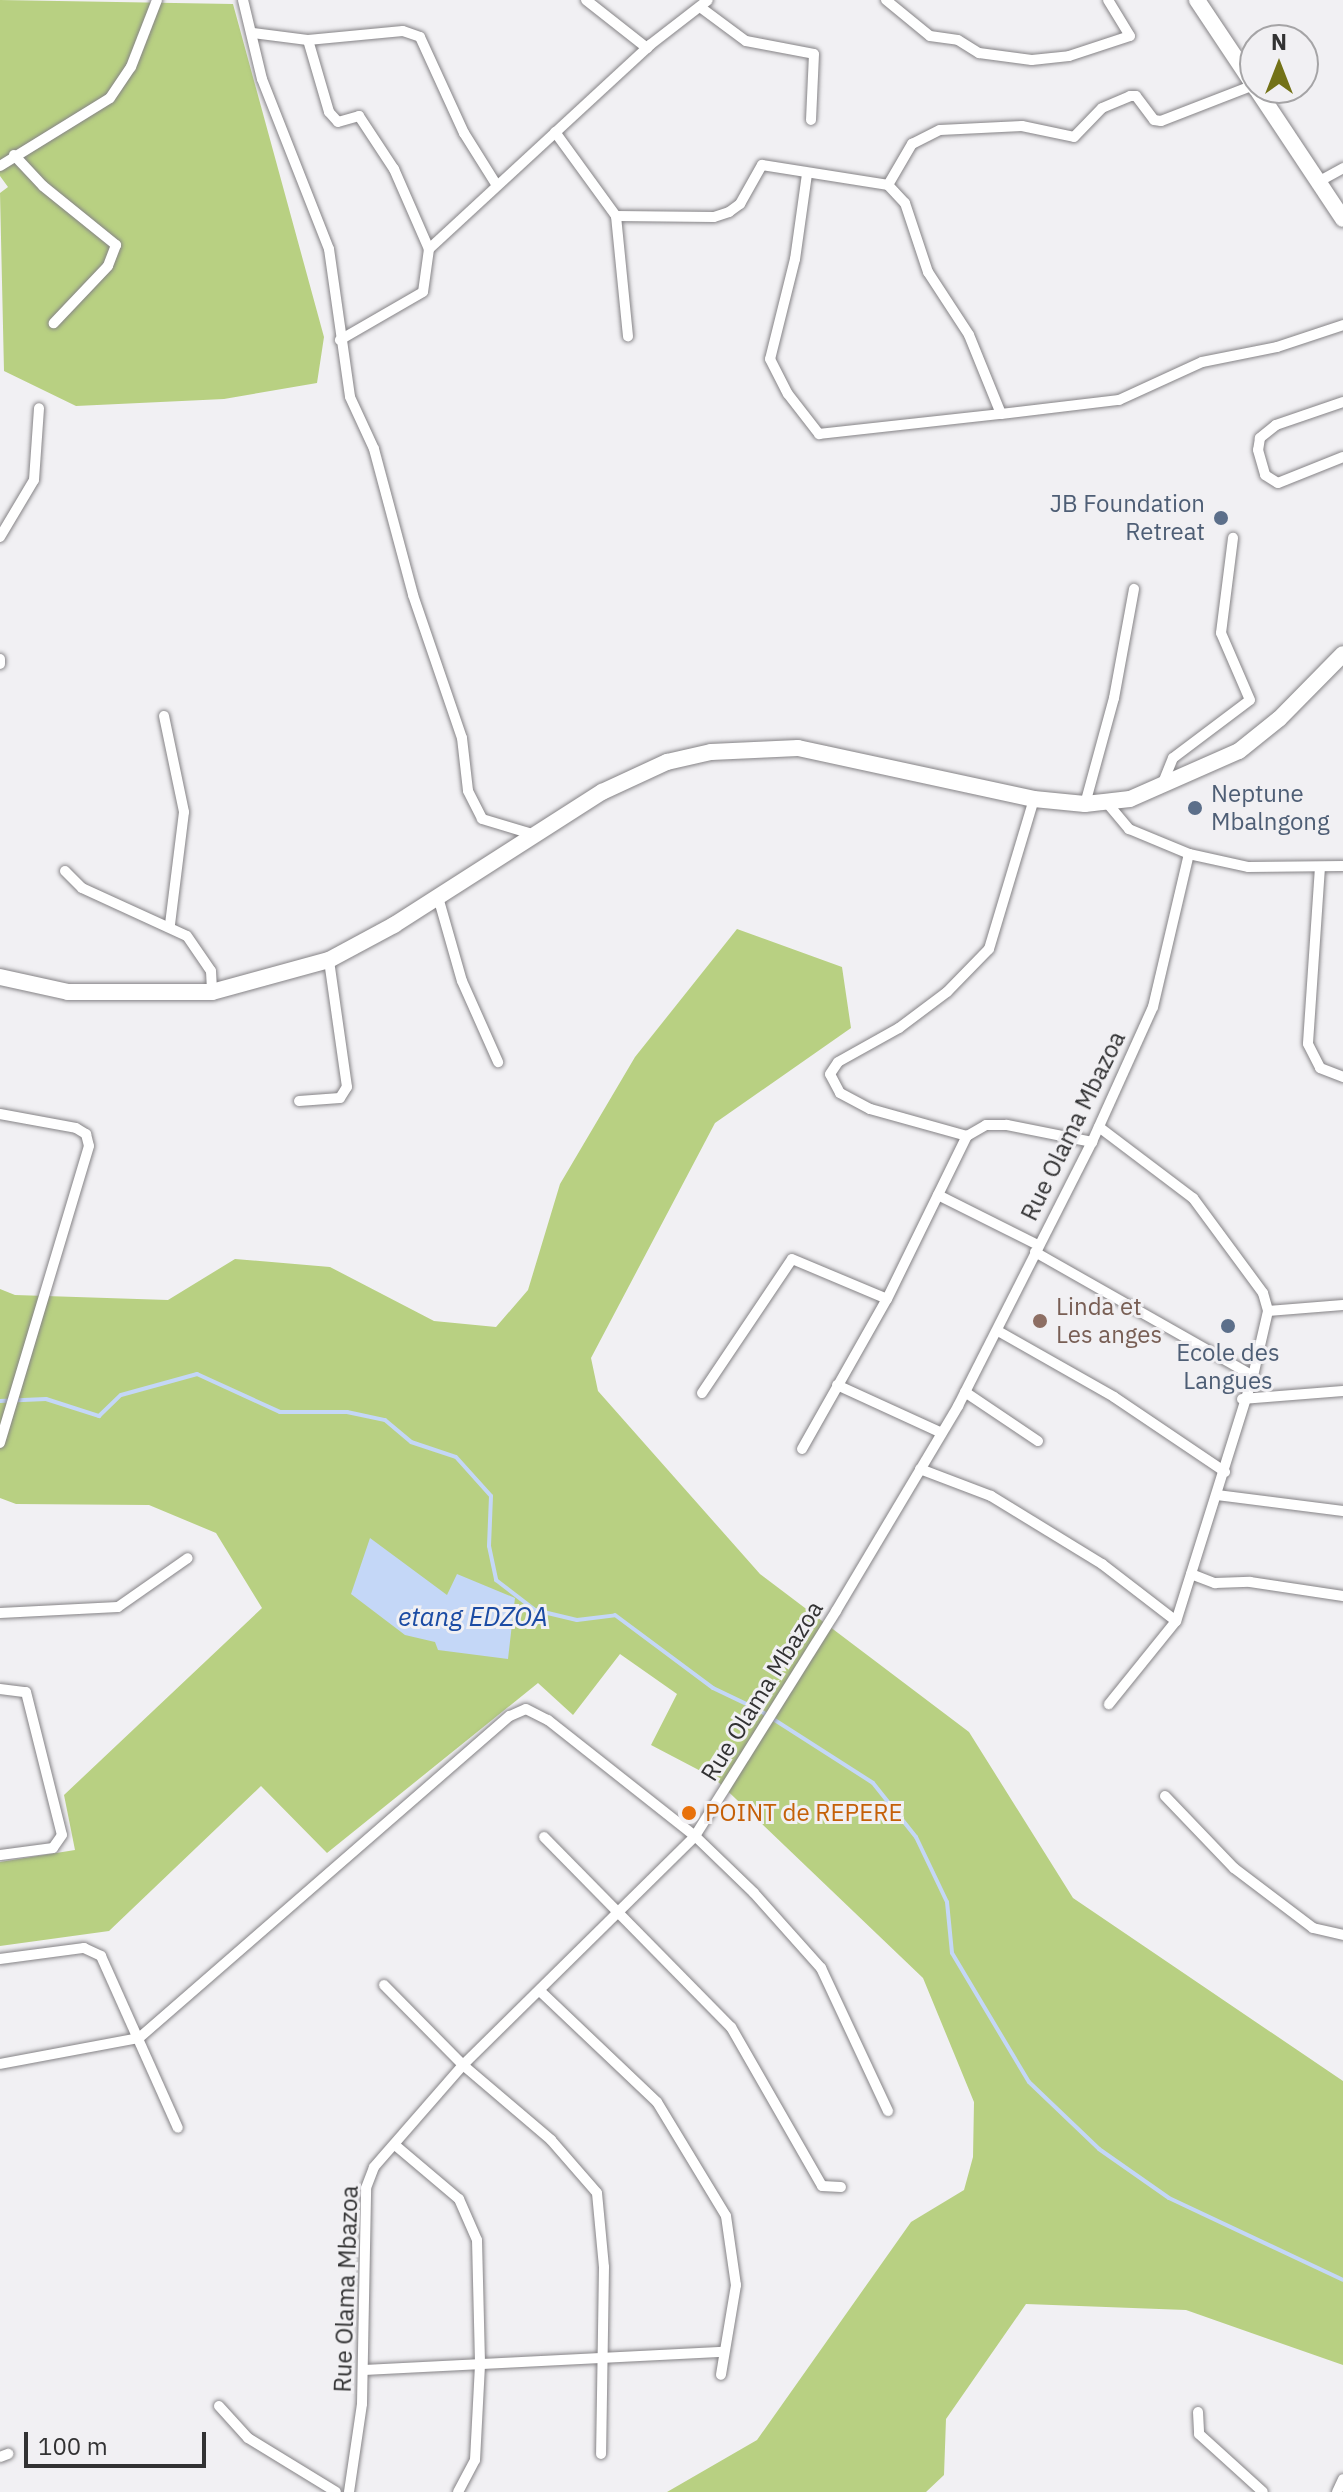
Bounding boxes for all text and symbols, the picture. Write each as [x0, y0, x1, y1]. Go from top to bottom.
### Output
north arrow [1239, 24, 1319, 104]
text: N [1271, 27, 1287, 56]
place label: JB Foundation Retreat [1050, 490, 1205, 546]
marker: JB Foundation Retreat [1212, 509, 1230, 527]
place label: Neptune Mbalngong [1211, 780, 1330, 836]
marker: Neptune Mbalngong [1186, 799, 1204, 817]
street label: Rue Olama Mbazoa [1015, 1027, 1131, 1225]
place label: Linda et Les anges [1056, 1293, 1162, 1349]
marker: Linda et Les anges [1031, 1312, 1049, 1330]
marker: Ecole des Langues [1219, 1317, 1237, 1335]
place label: Ecole des Langues [1176, 1339, 1280, 1395]
street label: Rue Olama Mbazoa [695, 1596, 829, 1786]
water label: etang EDZOA [398, 1601, 548, 1633]
place label: POINT de REPERE [705, 1799, 902, 1827]
marker: POINT de REPERE [680, 1804, 698, 1822]
street label: Rue Olama Mbazoa [328, 2185, 364, 2393]
scale bar [28, 2416, 210, 2466]
text: 100 m [38, 2430, 108, 2462]

